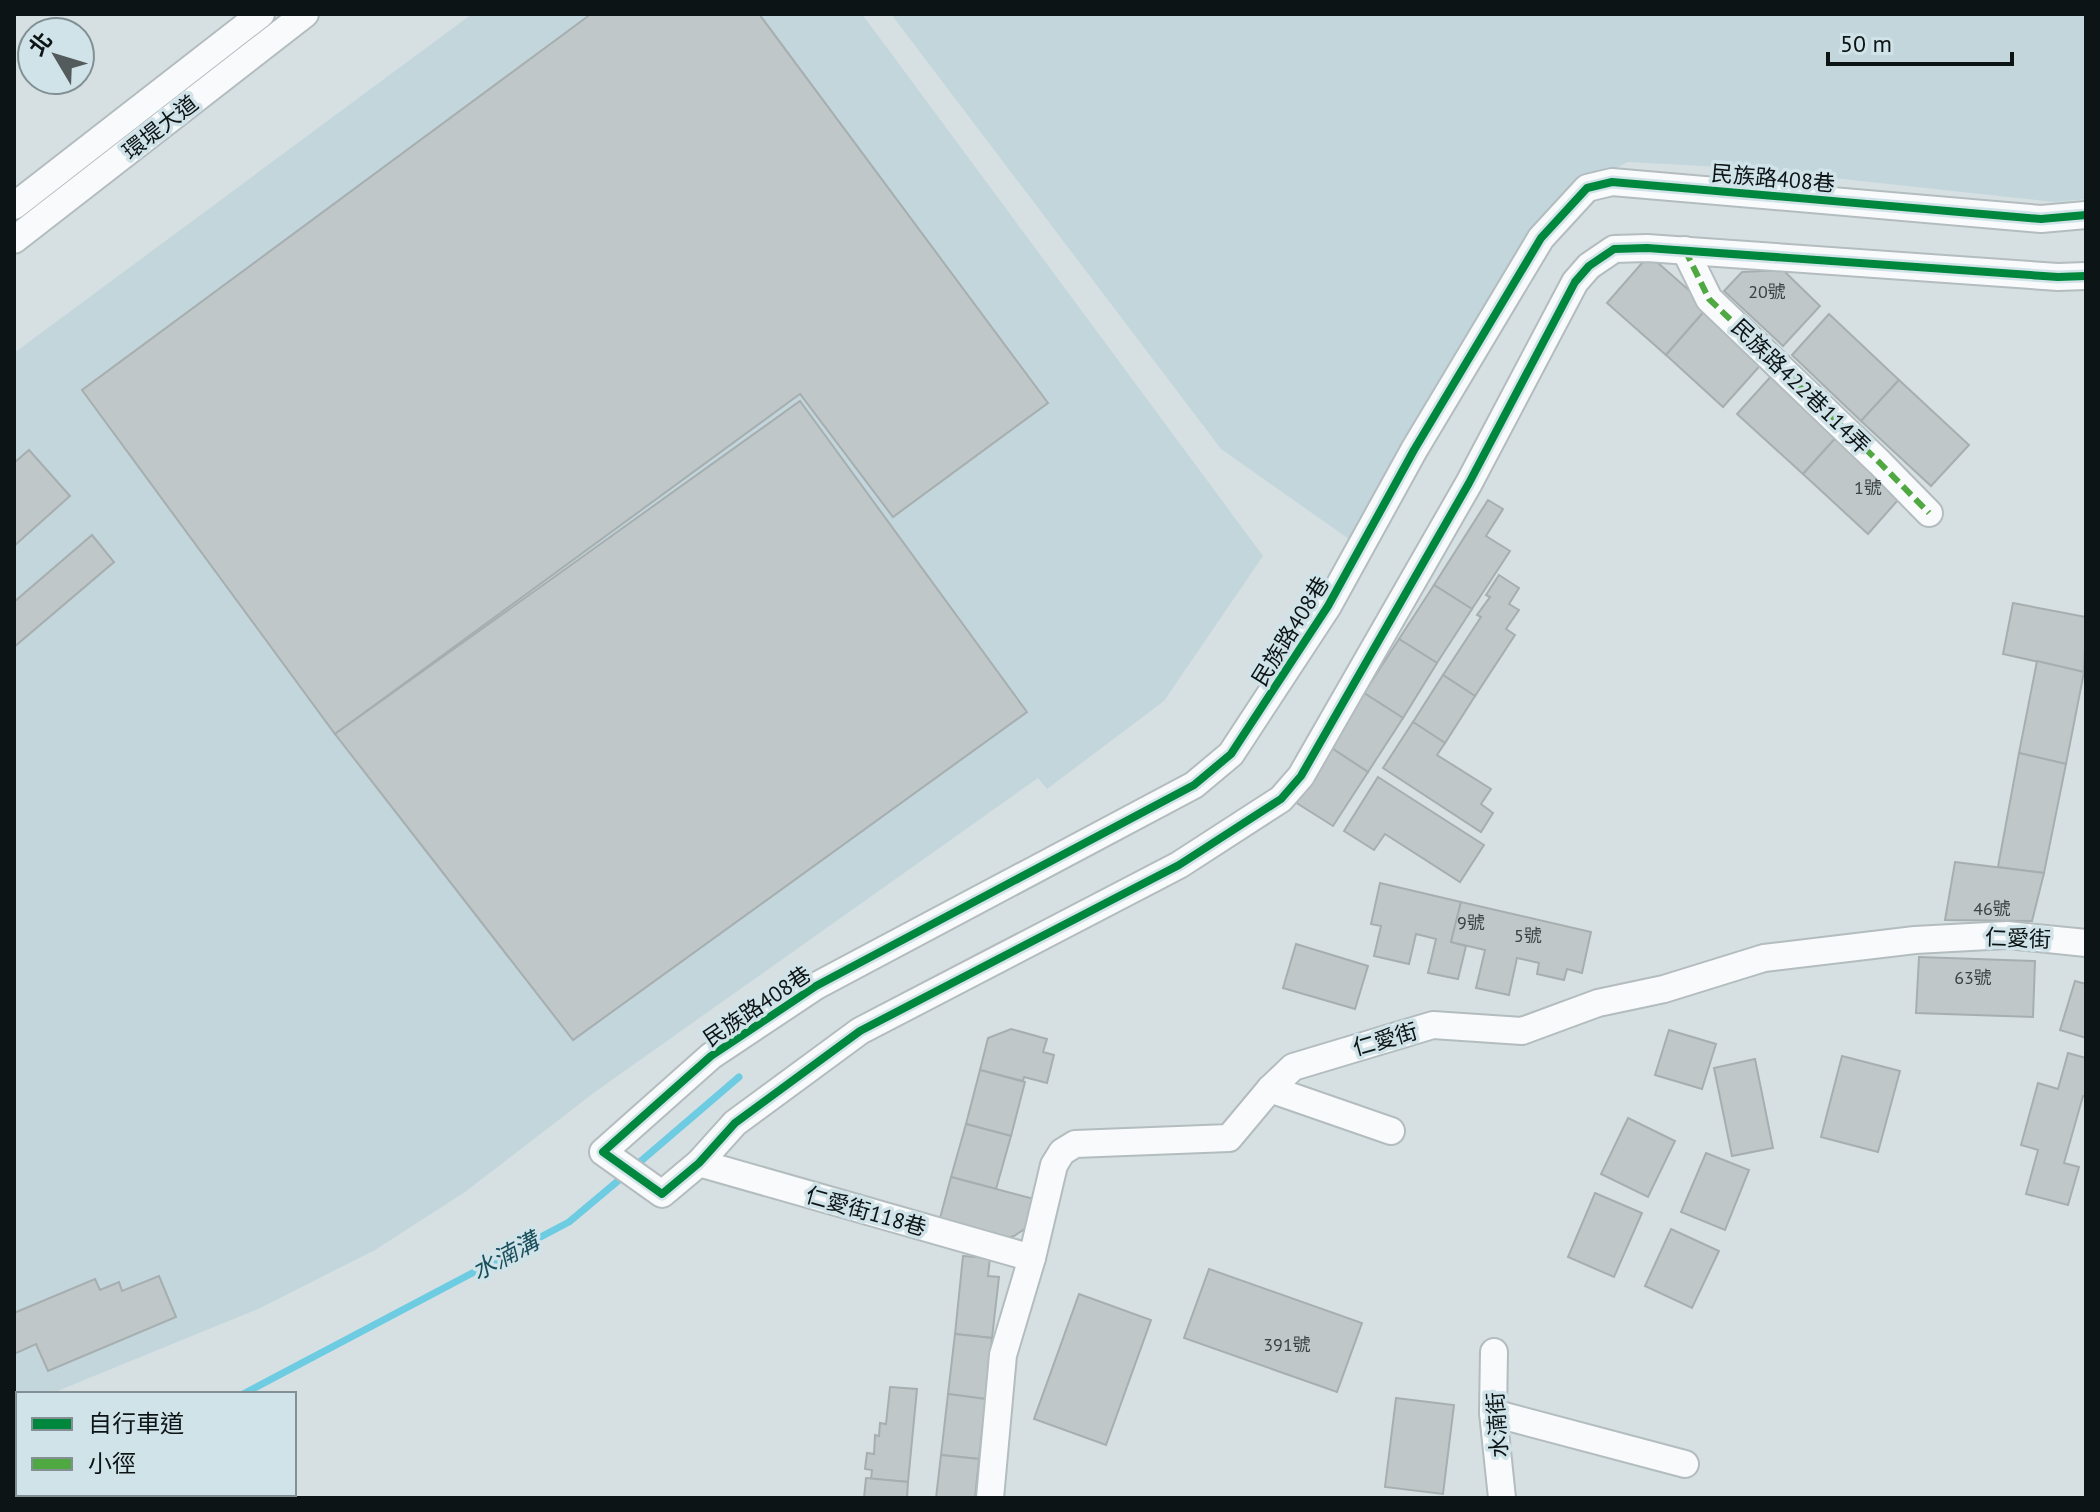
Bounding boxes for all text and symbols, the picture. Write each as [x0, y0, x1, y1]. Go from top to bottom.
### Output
north arrow [16, 16, 96, 96]
scale bar [1828, 16, 2012, 66]
text: 北 [22, 26, 58, 61]
text: 50 m [1840, 28, 1892, 59]
street label: 環堤大道 [117, 89, 203, 165]
street label: 民族路408巷 [1710, 159, 1836, 197]
house number: 20號 [1748, 280, 1786, 303]
street label: 民族路422巷114弄 [1726, 313, 1876, 459]
house number: 1號 [1854, 476, 1882, 499]
street label: 民族路408巷 [1245, 571, 1335, 691]
house number: 46號 [1973, 897, 2011, 920]
house number: 9號 [1457, 911, 1485, 934]
street label: 仁愛街 [1985, 923, 2051, 953]
house number: 5號 [1514, 924, 1542, 947]
street label: 民族路408巷 [698, 960, 816, 1052]
house number: 63號 [1954, 966, 1992, 989]
street label: 仁愛街 [1349, 1016, 1421, 1062]
street label: 仁愛街118巷 [803, 1180, 929, 1242]
water label: 水湳溝 [466, 1224, 547, 1287]
house number: 391號 [1263, 1333, 1311, 1356]
street label: 水湳街 [1481, 1391, 1513, 1459]
legend [16, 1392, 296, 1496]
text: 自行車道 [88, 1408, 184, 1439]
text: 小徑 [88, 1448, 136, 1479]

